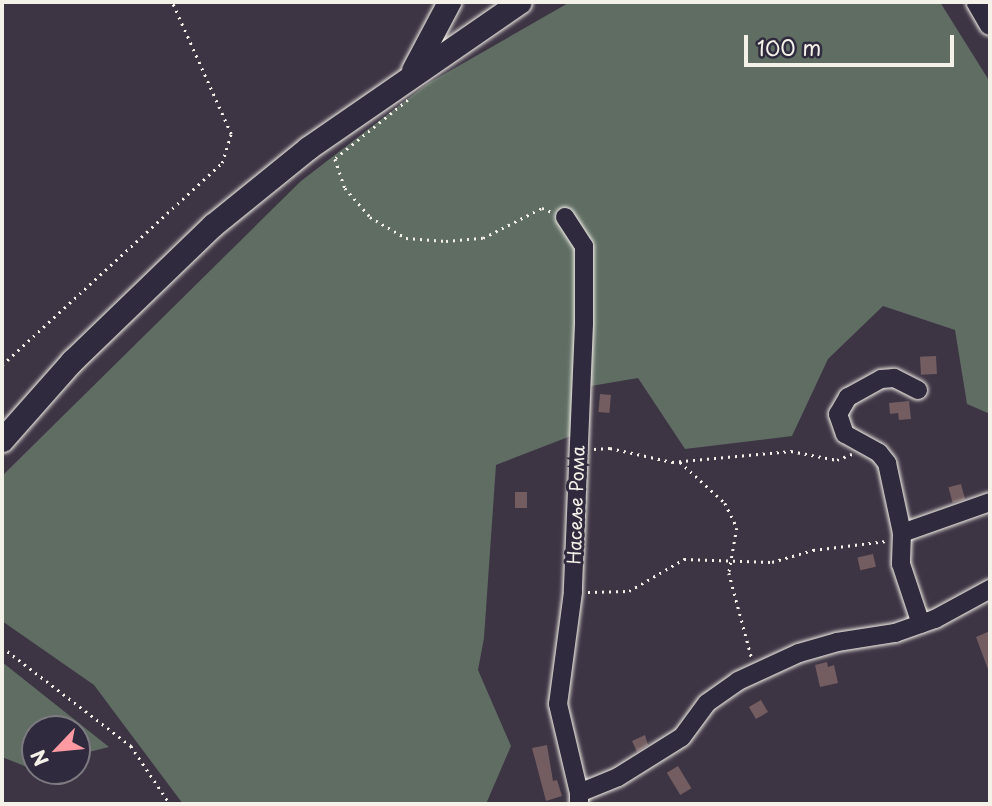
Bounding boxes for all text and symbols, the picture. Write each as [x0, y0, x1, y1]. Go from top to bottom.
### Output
scale bar [747, 21, 957, 65]
text: 100 m [757, 31, 821, 63]
street label: Насеље Рома [563, 445, 589, 565]
north arrow [21, 715, 91, 785]
text: N [23, 745, 55, 771]

